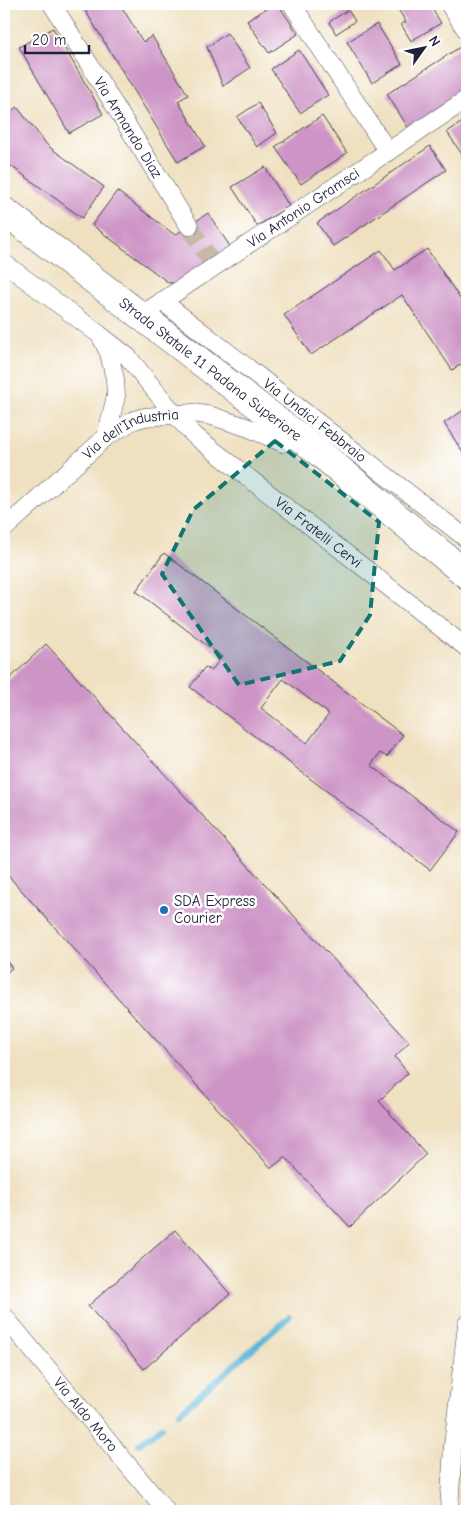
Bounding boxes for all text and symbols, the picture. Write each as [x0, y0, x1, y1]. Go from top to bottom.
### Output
scale bar [25, 22, 89, 54]
north arrow [398, 22, 448, 72]
text: 20 m [32, 31, 66, 49]
text: N [425, 33, 444, 50]
street label: Via Armando Diaz [90, 74, 166, 182]
street label: Via Antonio Gramsci [244, 164, 363, 251]
street label: Strada Statale 11 Padana Superiore [116, 294, 306, 445]
street label: Via Undici Febbraio [260, 374, 370, 466]
street label: Via dell'Industria [79, 405, 179, 463]
street label: Via Fratelli Cervi [272, 493, 366, 572]
place label: SDA Express Courier [174, 892, 255, 927]
marker: SDA Express Courier [158, 904, 170, 916]
street label: Via Aldo Moro [50, 1374, 122, 1455]

